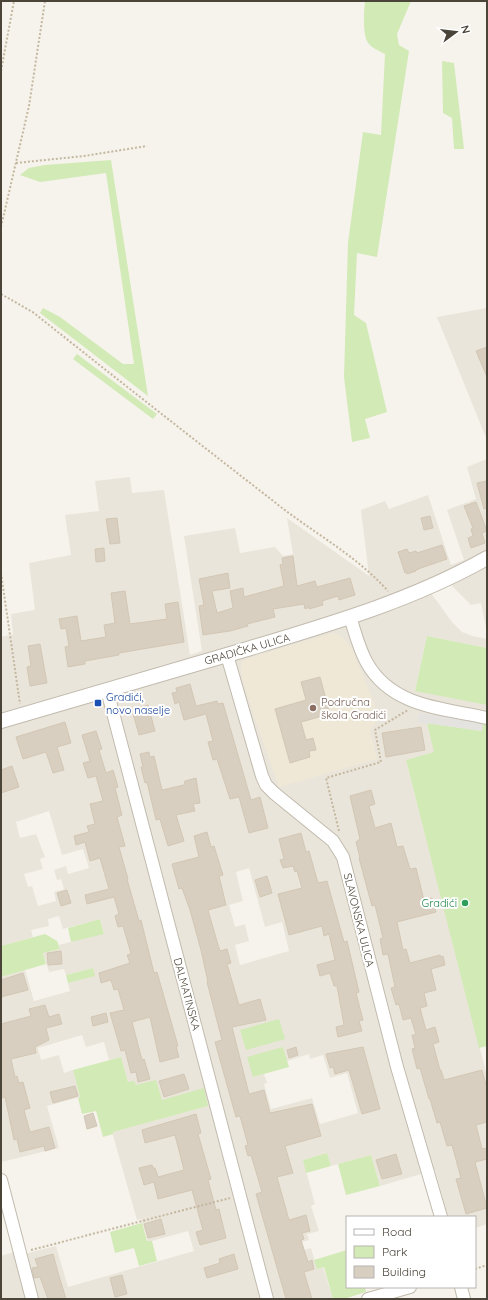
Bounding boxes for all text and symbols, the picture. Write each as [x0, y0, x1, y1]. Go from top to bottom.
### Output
north arrow [436, 12, 476, 52]
text: N [458, 24, 473, 35]
street label: GRADIČKA ULICA [203, 630, 291, 668]
place label: Gradići, novo naselje [106, 690, 170, 717]
place label: Područna škola Gradići [321, 695, 386, 722]
marker: Gradići, novo naselje [93, 698, 103, 708]
marker: Područna škola Gradići [308, 703, 318, 713]
street label: SLAVONSKA ULICA [341, 872, 377, 968]
place label: Gradići [422, 896, 457, 910]
marker: Gradići [460, 898, 470, 908]
street label: DALMATINSKA [171, 956, 203, 1032]
legend [346, 1216, 476, 1288]
text: Road [382, 1224, 412, 1239]
text: Park [382, 1244, 407, 1259]
text: Building [382, 1264, 426, 1279]

